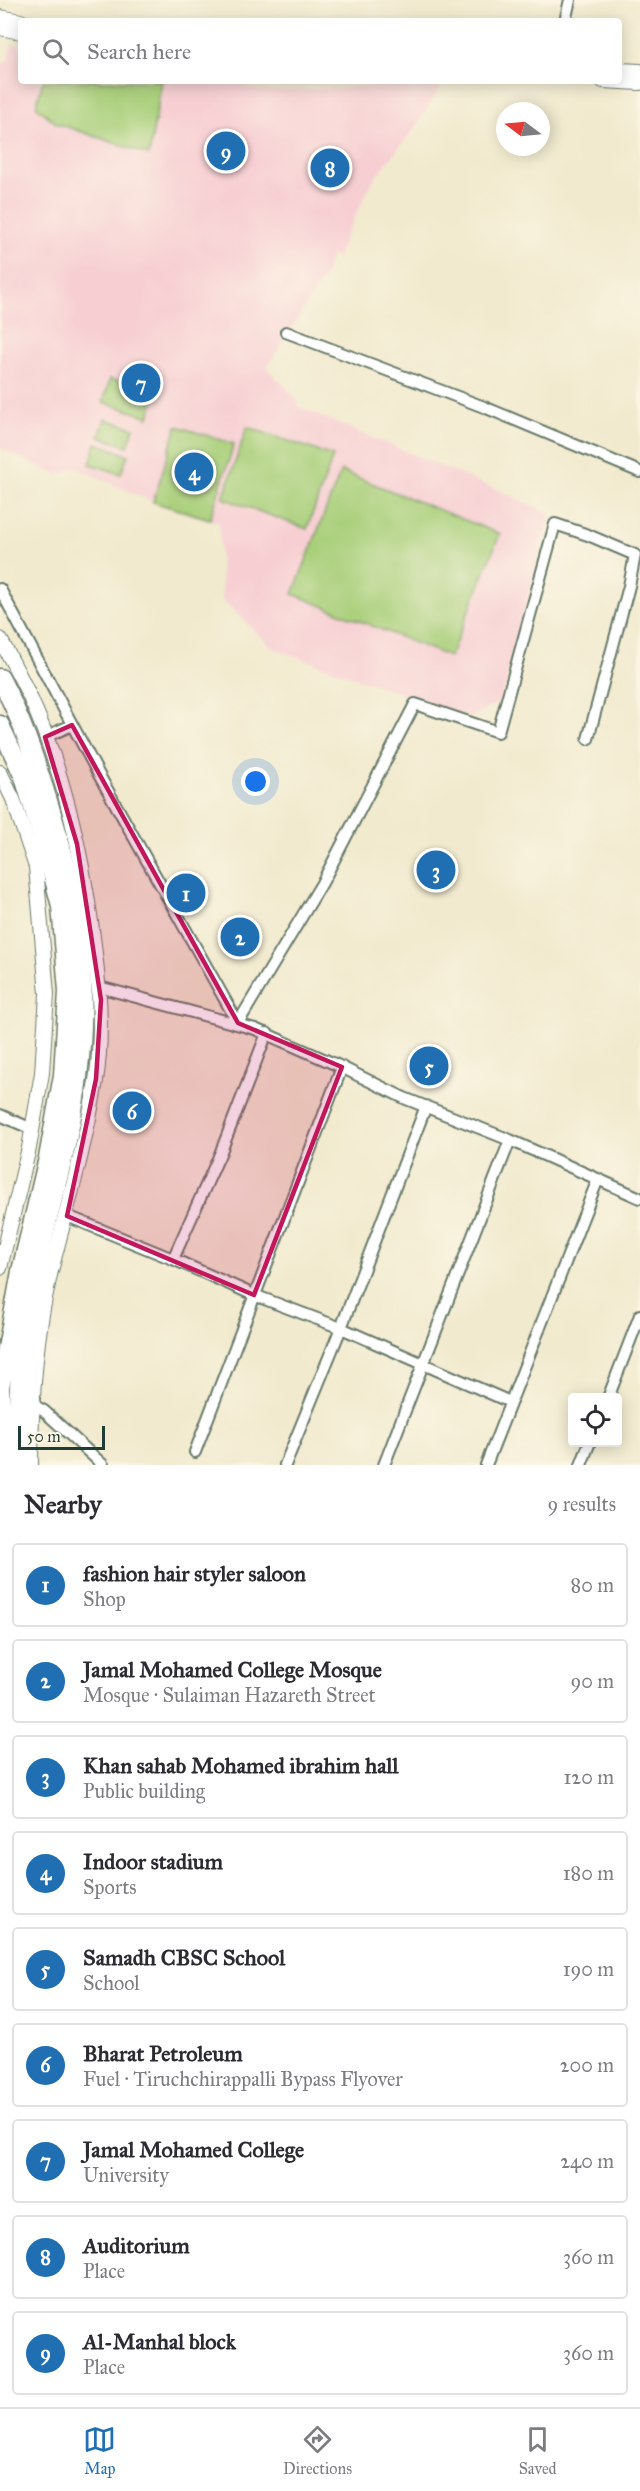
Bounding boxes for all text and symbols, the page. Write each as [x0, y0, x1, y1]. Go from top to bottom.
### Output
search box [18, 18, 622, 84]
icon: search [39, 35, 72, 68]
text: Search here [87, 38, 191, 65]
north arrow [496, 102, 550, 156]
pin: 9 [206, 128, 246, 174]
pin: 8 [310, 146, 350, 190]
pin: 7 [122, 360, 160, 406]
pin: 4 [174, 450, 214, 494]
your location [241, 767, 270, 796]
pin: 3 [416, 848, 456, 892]
pin: 1 [166, 870, 206, 916]
pin: 2 [220, 914, 260, 960]
pin: 5 [410, 1044, 448, 1088]
pin: 6 [112, 1088, 152, 1134]
map controls [568, 1393, 622, 1447]
button: locate [568, 1393, 622, 1447]
scale bar [18, 1423, 105, 1450]
text: 50 m [27, 1427, 61, 1446]
text: Nearby [24, 1488, 102, 1520]
text: 9 results [548, 1492, 616, 1516]
text: fashion hair styler saloon [83, 1560, 306, 1587]
text: 1 [42, 1573, 49, 1597]
text: 80 m [571, 1573, 614, 1597]
text: Shop [83, 1587, 126, 1611]
text: Jamal Mohamed College Mosque [83, 1656, 382, 1683]
text: 2 [41, 1669, 50, 1693]
text: 90 m [571, 1669, 614, 1693]
text: Mosque · Sulaiman Hazareth Street [83, 1683, 376, 1707]
text: Khan sahab Mohamed ibrahim hall [83, 1752, 398, 1779]
text: 3 [42, 1765, 50, 1789]
text: 120 m [563, 1765, 614, 1789]
text: Public building [83, 1779, 205, 1803]
text: Indoor stadium [83, 1848, 223, 1875]
text: 4 [40, 1861, 51, 1885]
text: 180 m [563, 1861, 614, 1885]
text: Sports [83, 1875, 137, 1899]
text: Samadh CBSC School [83, 1944, 285, 1971]
text: 5 [41, 1957, 50, 1981]
text: 190 m [563, 1957, 614, 1981]
text: School [83, 1971, 140, 1995]
text: Bharat Petroleum [83, 2040, 243, 2067]
text: 6 [40, 2053, 51, 2077]
text: 200 m [560, 2053, 614, 2077]
text: Fuel · Tiruchchirappalli Bypass Flyover [83, 2067, 403, 2091]
text: Jamal Mohamed College [83, 2136, 304, 2163]
text: 7 [40, 2149, 51, 2173]
text: 240 m [560, 2149, 614, 2173]
text: University [83, 2163, 169, 2187]
text: Auditorium [83, 2232, 190, 2259]
text: 8 [40, 2245, 51, 2269]
text: 360 m [563, 2245, 614, 2269]
text: Place [83, 2259, 125, 2283]
text: Al-Manhal block [83, 2328, 236, 2355]
text: 9 [40, 2341, 51, 2365]
text: 360 m [563, 2341, 614, 2365]
text: Place [83, 2355, 125, 2379]
tab: Map [83, 2423, 116, 2478]
tab: Directions [283, 2423, 352, 2478]
tab: Saved [519, 2423, 557, 2478]

